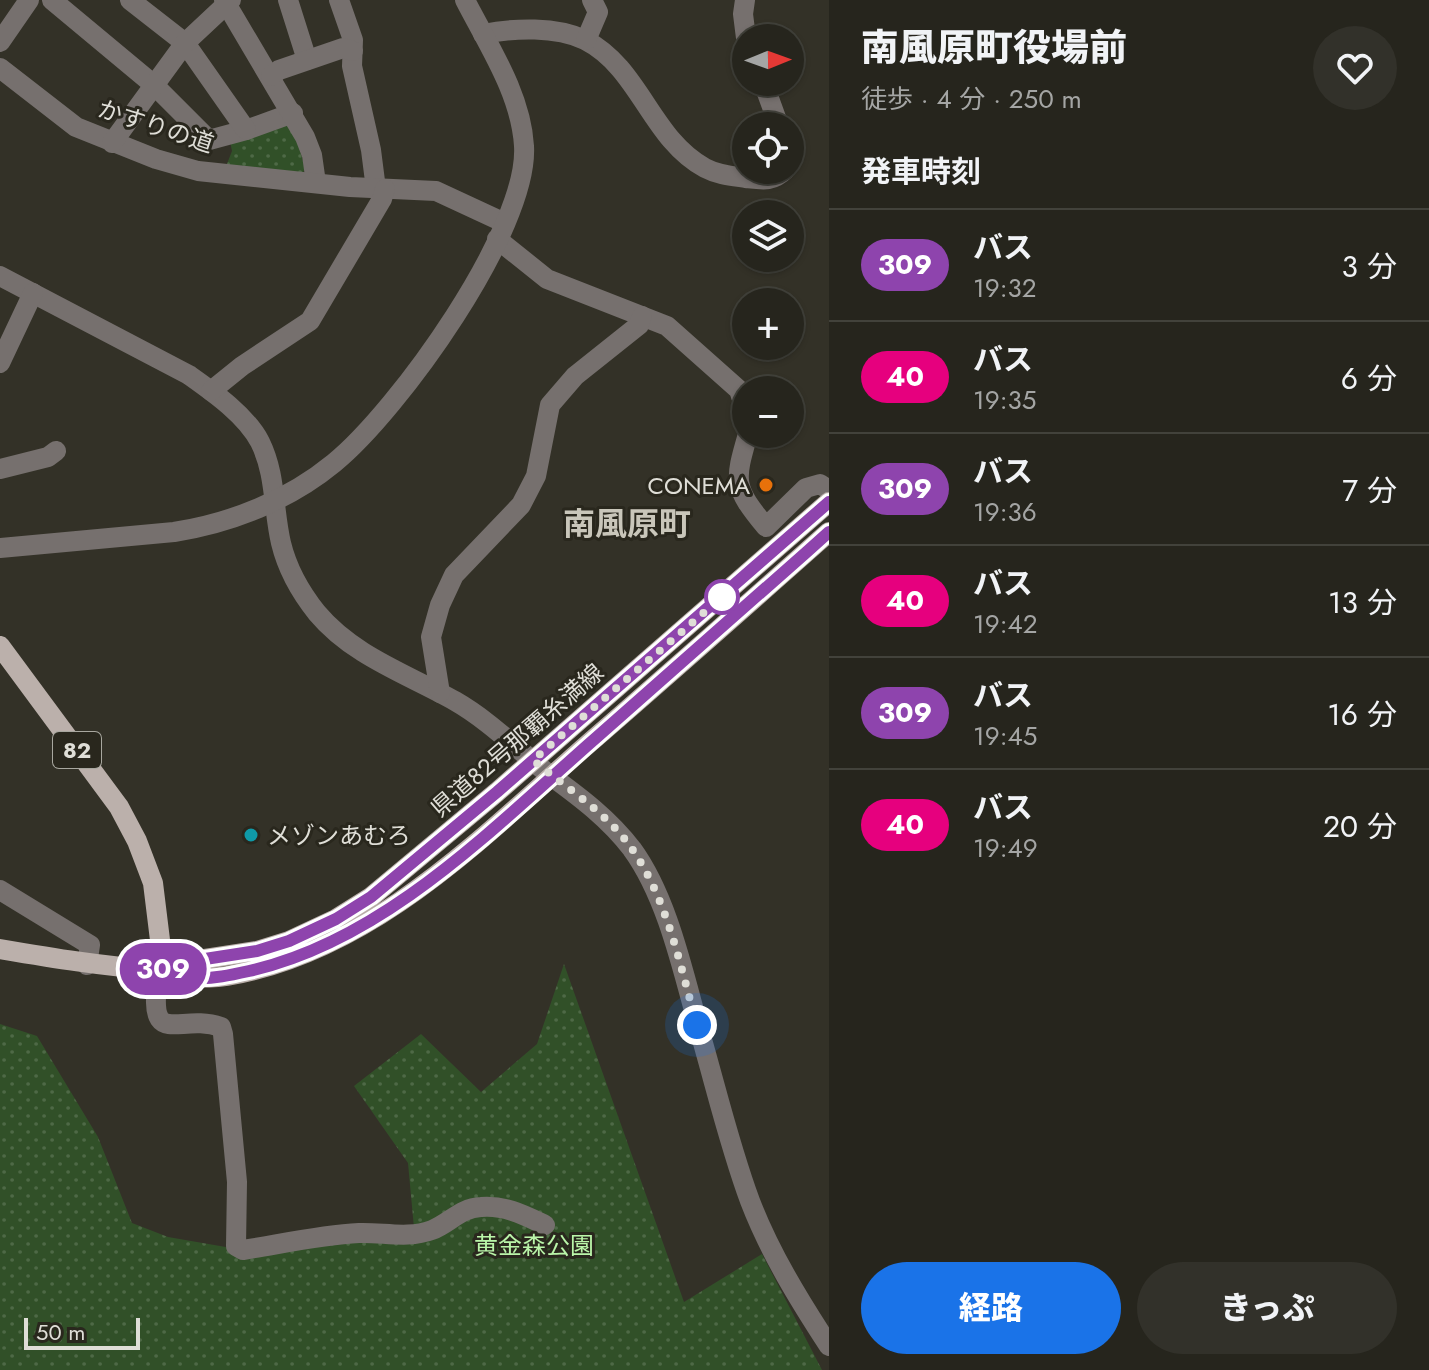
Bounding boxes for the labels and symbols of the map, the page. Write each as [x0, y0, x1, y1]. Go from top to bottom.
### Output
north arrow [732, 24, 804, 96]
street label: かすりの道 [94, 91, 218, 161]
place label: CONEMA [648, 468, 750, 503]
marker: CONEMA [757, 476, 775, 494]
district label: 南風原町 [563, 501, 691, 547]
unlabelled marker [705, 580, 739, 614]
street label: 県道82号那覇糸満線 [423, 655, 611, 825]
road number: 82 [53, 732, 101, 768]
place label: メゾンあむろ [267, 818, 411, 853]
marker: メゾンあむろ [242, 826, 260, 844]
line badge: 309 [117, 943, 209, 995]
your location [677, 1005, 717, 1045]
park label: 黄金森公園 [474, 1228, 594, 1263]
scale bar [24, 1314, 140, 1350]

